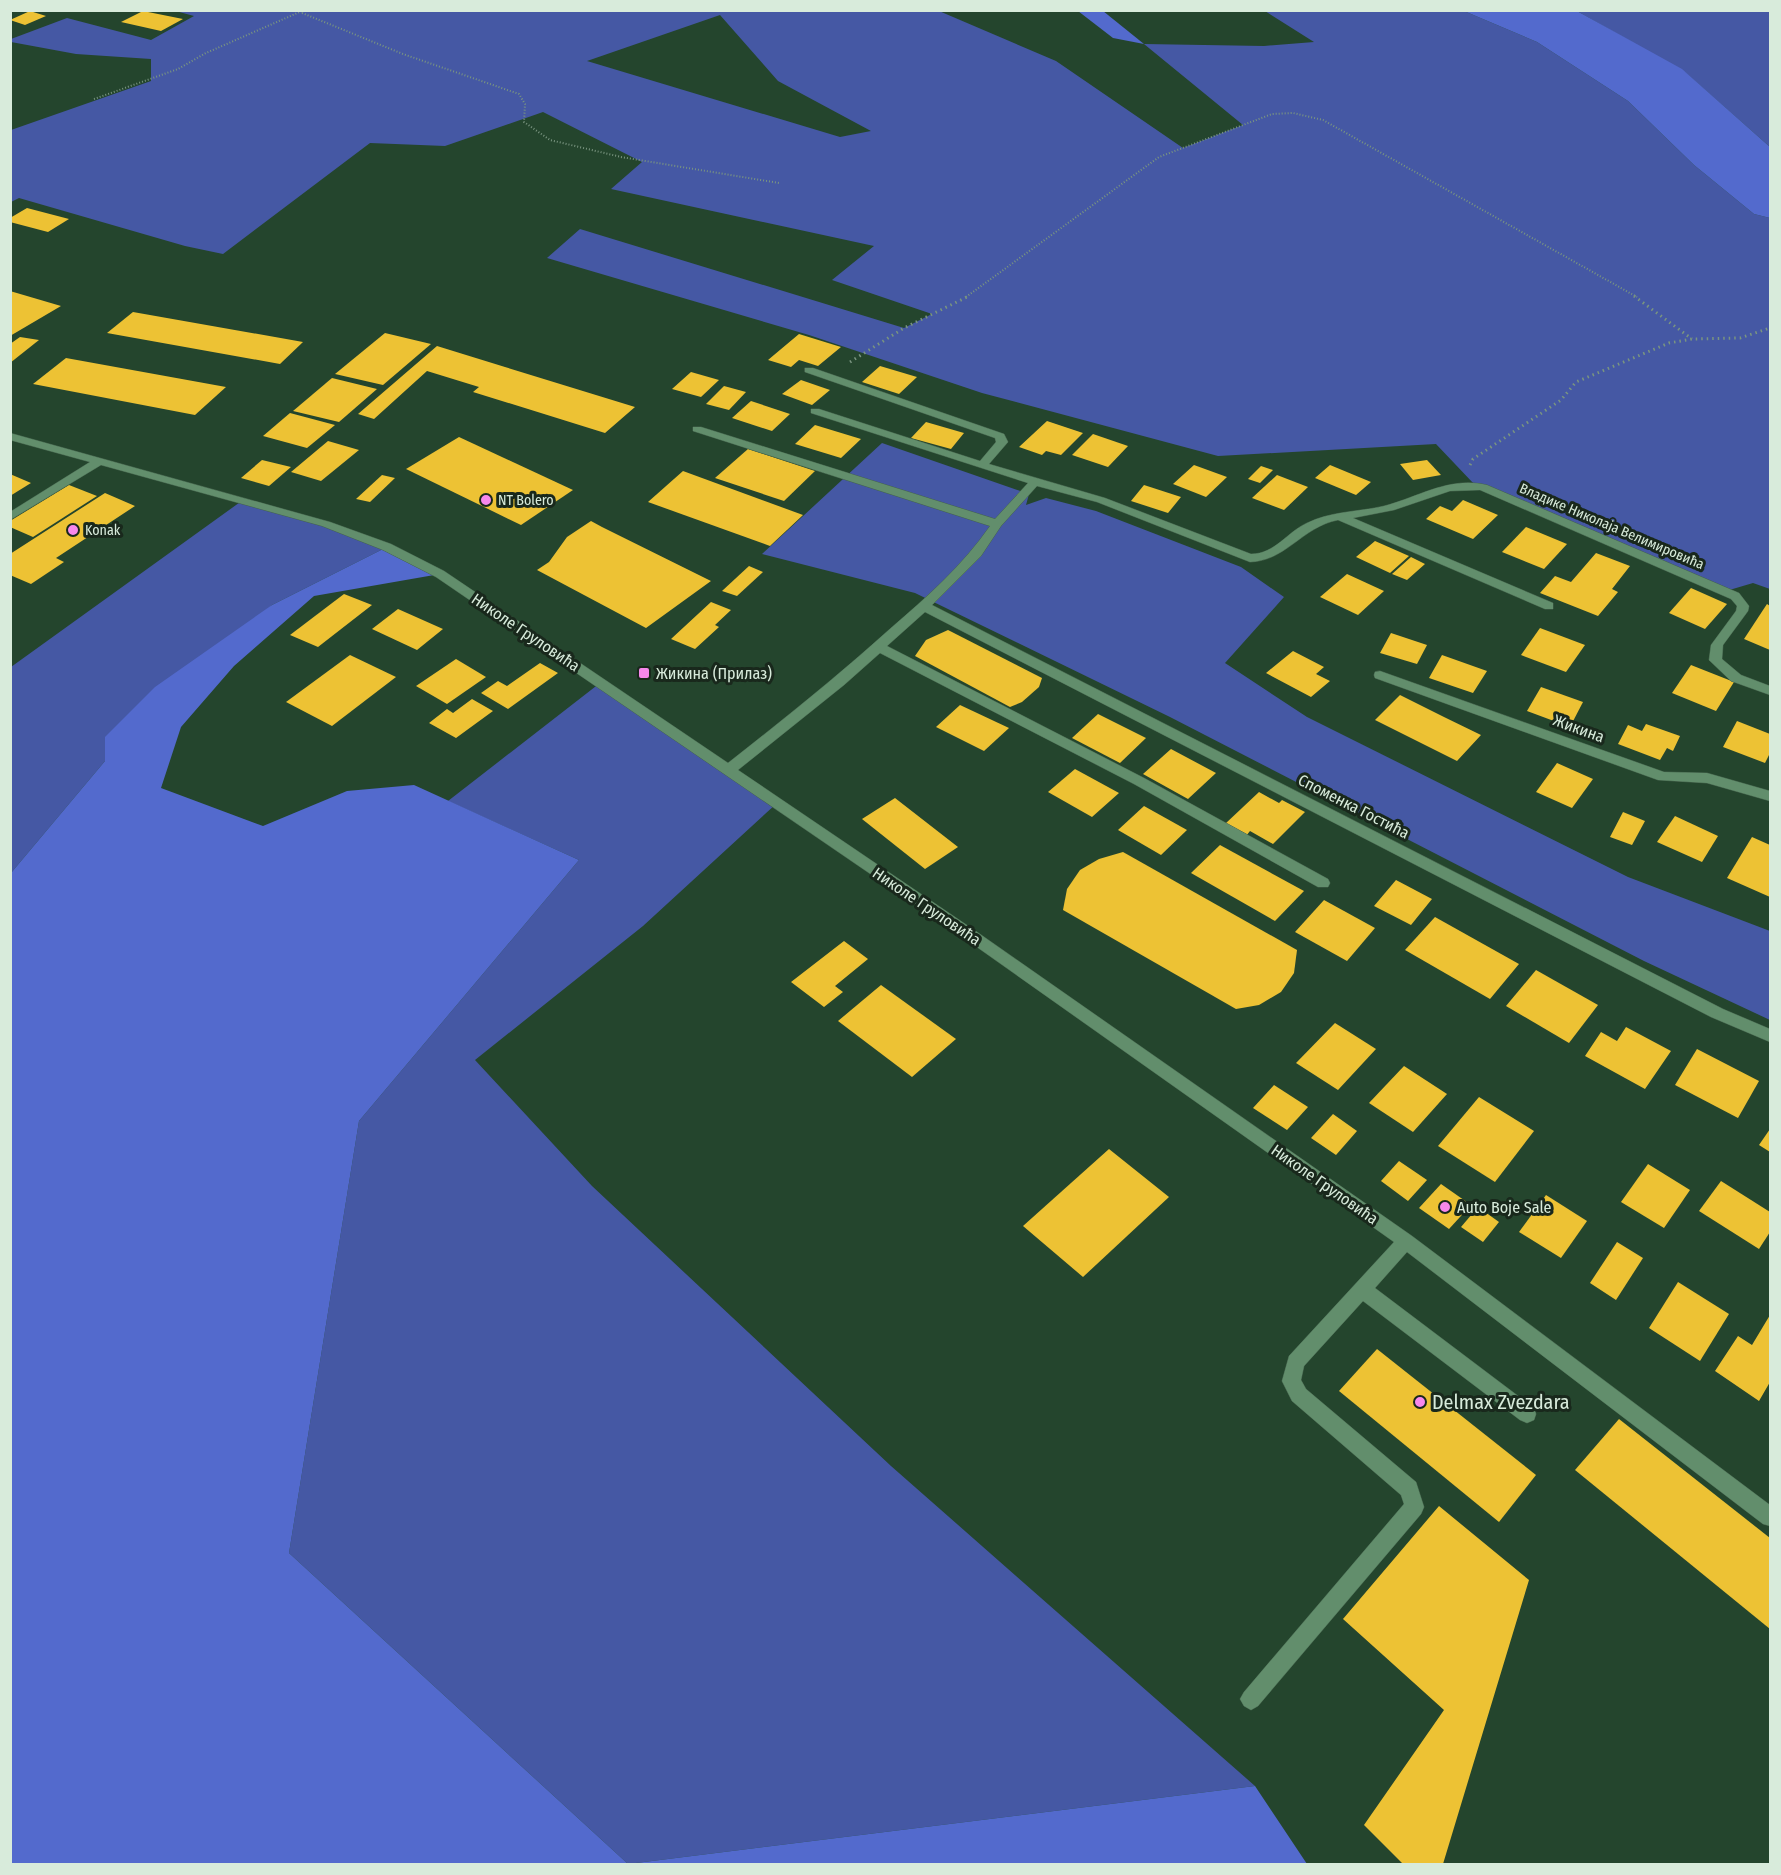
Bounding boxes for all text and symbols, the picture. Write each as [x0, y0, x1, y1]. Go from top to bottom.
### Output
street label: Владике Николаја Велимировића [1517, 480, 1707, 573]
place label: NT Bolero [498, 492, 554, 509]
marker: NT Bolero [479, 493, 493, 507]
place label: Konak [85, 522, 121, 539]
marker: Konak [66, 523, 80, 537]
street label: Николе Груловића [468, 589, 583, 676]
place label: Жикина (Прилаз) [656, 664, 772, 683]
marker: Жикина (Прилаз) [637, 666, 651, 680]
street label: Жикина [1551, 710, 1607, 747]
street label: Споменка Гостића [1295, 770, 1413, 843]
street label: Николе Груловића [869, 863, 984, 950]
street label: Николе Груловића [1268, 1140, 1382, 1228]
place label: Auto Boje Sale [1457, 1198, 1552, 1217]
marker: Auto Boje Sale [1438, 1200, 1452, 1214]
place label: Delmax Zvezdara [1432, 1390, 1570, 1414]
marker: Delmax Zvezdara [1413, 1395, 1427, 1409]

